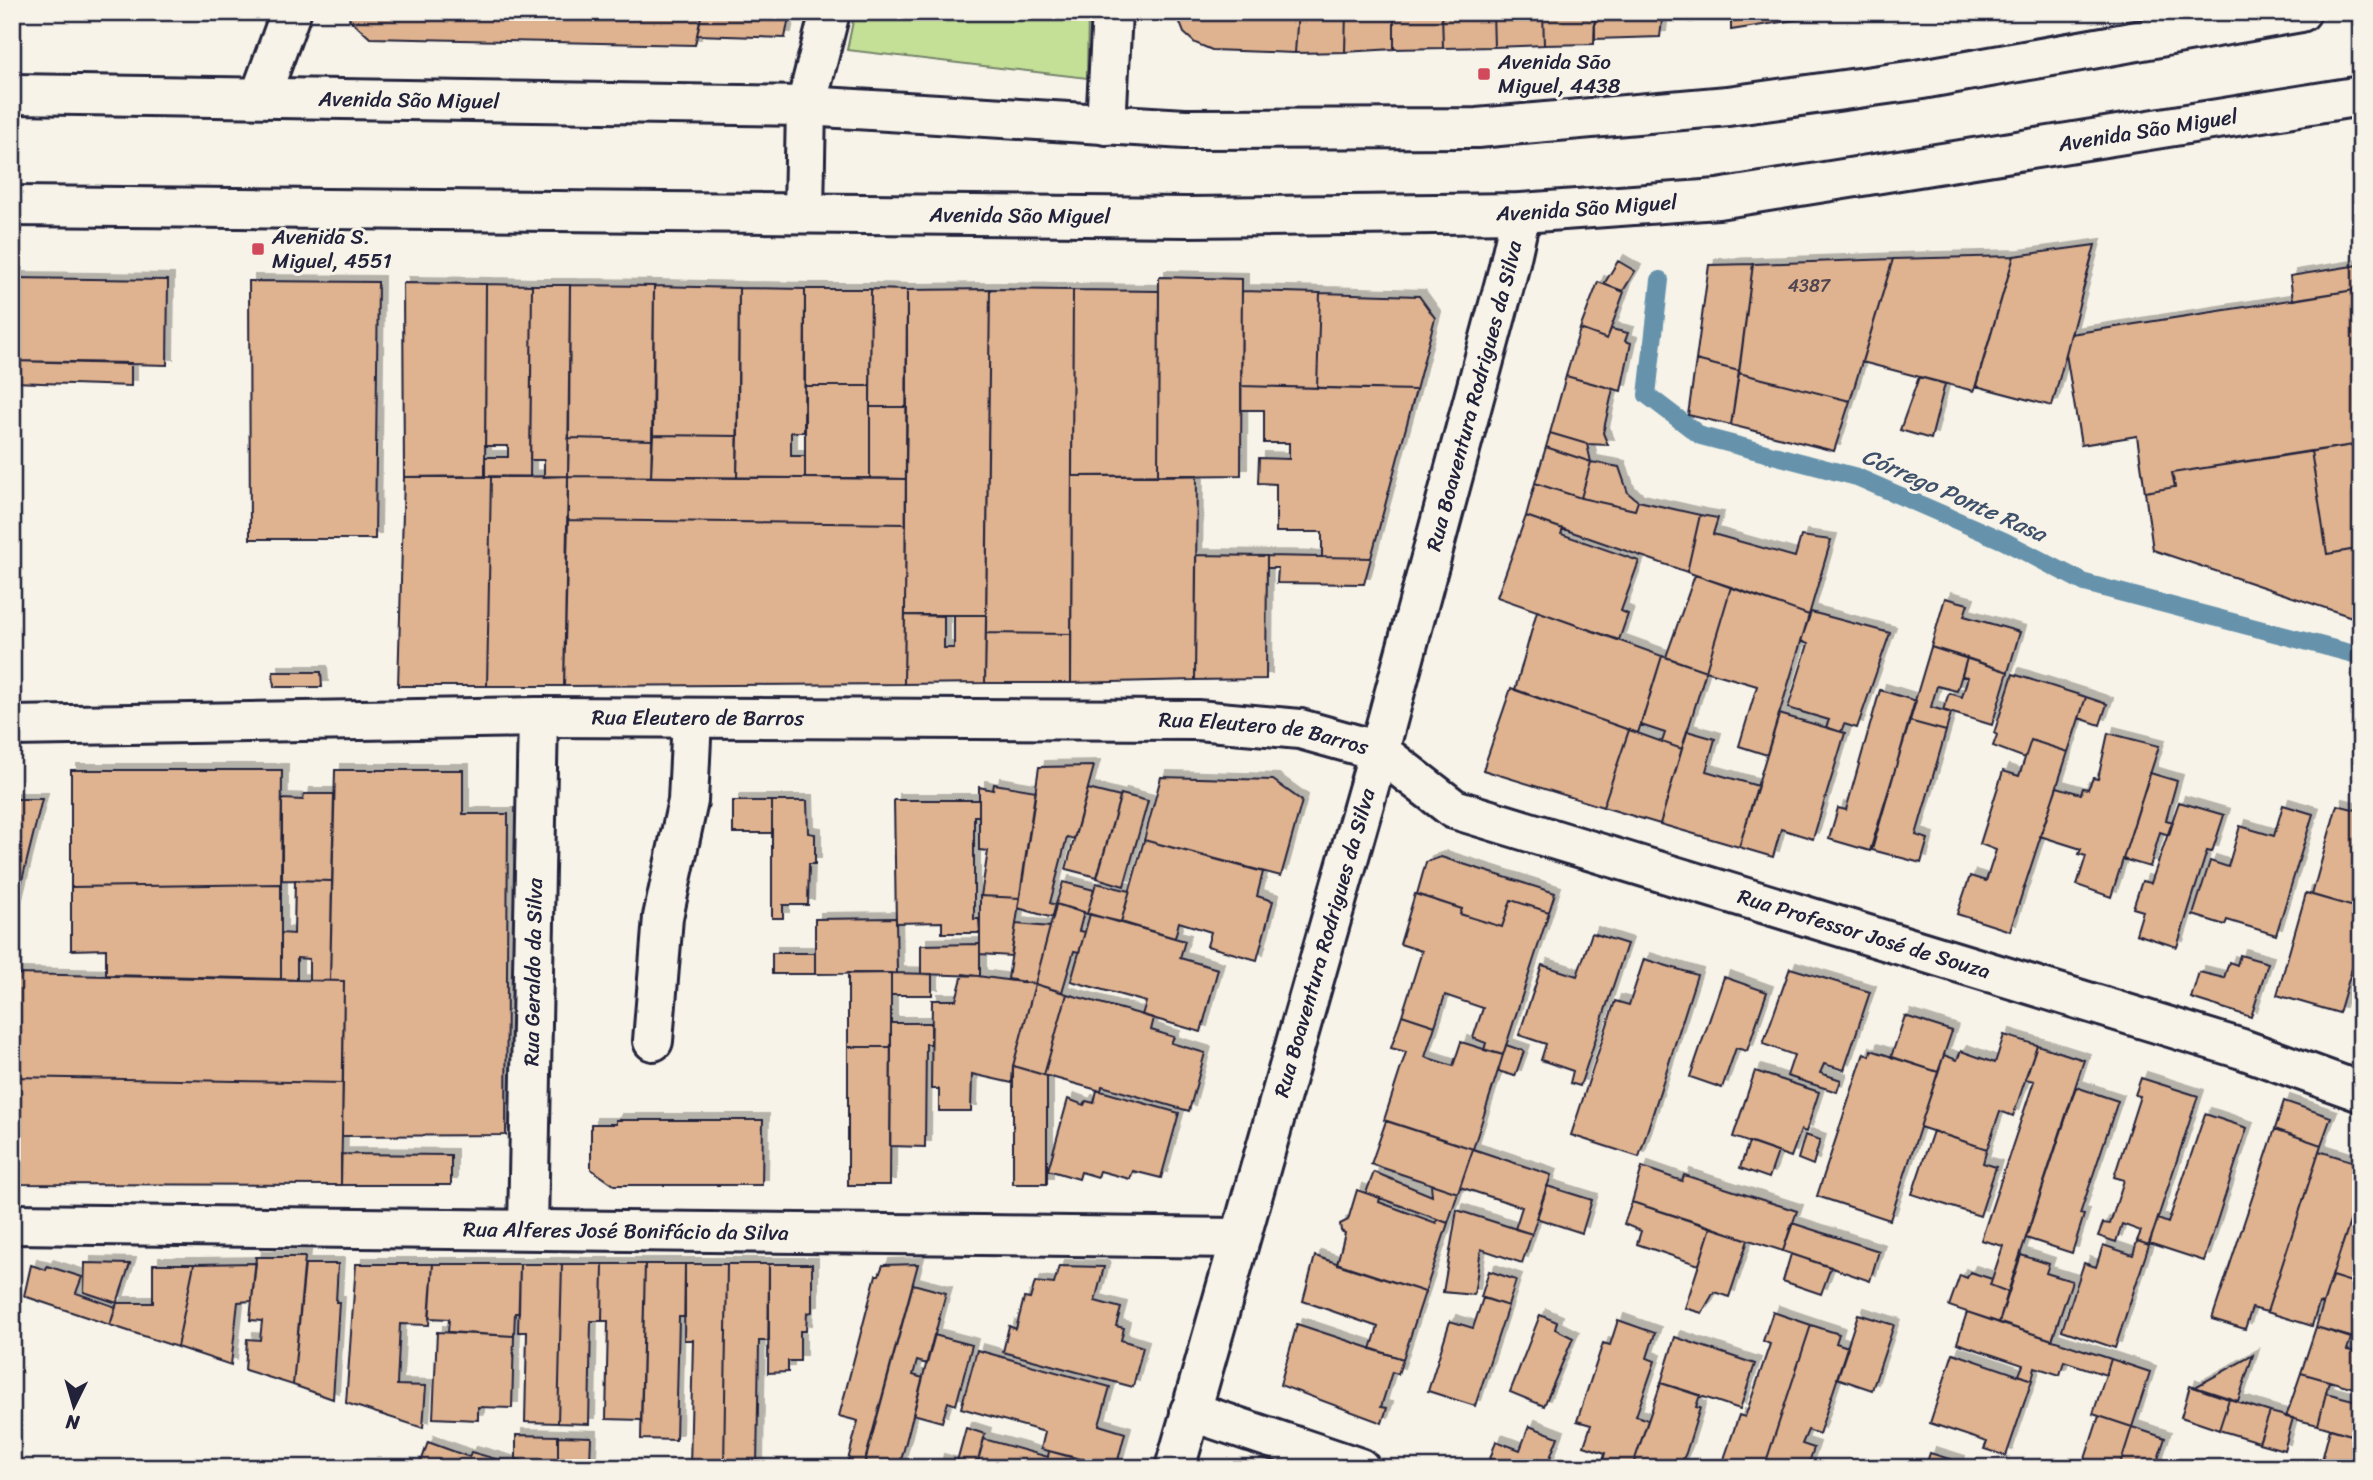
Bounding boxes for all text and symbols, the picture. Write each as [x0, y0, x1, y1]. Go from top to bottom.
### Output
place label: Avenida São Miguel, 4438 [1497, 43, 1621, 105]
marker: Avenida São Miguel, 4438 [1476, 66, 1492, 82]
street label: Avenida São Miguel [317, 80, 501, 120]
street label: Avenida São Miguel [2055, 97, 2241, 163]
street label: Avenida São Miguel [1495, 183, 1679, 232]
street label: Avenida São Miguel [928, 196, 1112, 235]
place label: Avenida S. Miguel, 4551 [271, 218, 392, 280]
street label: Rua Boaventura Rodrigues da Silva [1415, 237, 1533, 555]
marker: Avenida S. Miguel, 4551 [250, 241, 266, 257]
house number: 4387 [1788, 270, 1832, 302]
water label: Córrego Ponte Rasa [1855, 436, 2055, 555]
street label: Rua Eleutero de Barros [592, 698, 804, 737]
street label: Rua Eleutero de Barros [1159, 701, 1373, 766]
street label: Rua Boaventura Rodrigues da Silva [1262, 783, 1387, 1102]
street label: Rua Geraldo da Silva [512, 877, 554, 1066]
street label: Rua Professor José de Souza [1733, 877, 1996, 990]
street label: Rua Alferes José Bonifácio da Silva [463, 1210, 789, 1252]
north arrow [38, 1372, 108, 1442]
text: N [64, 1405, 82, 1440]

